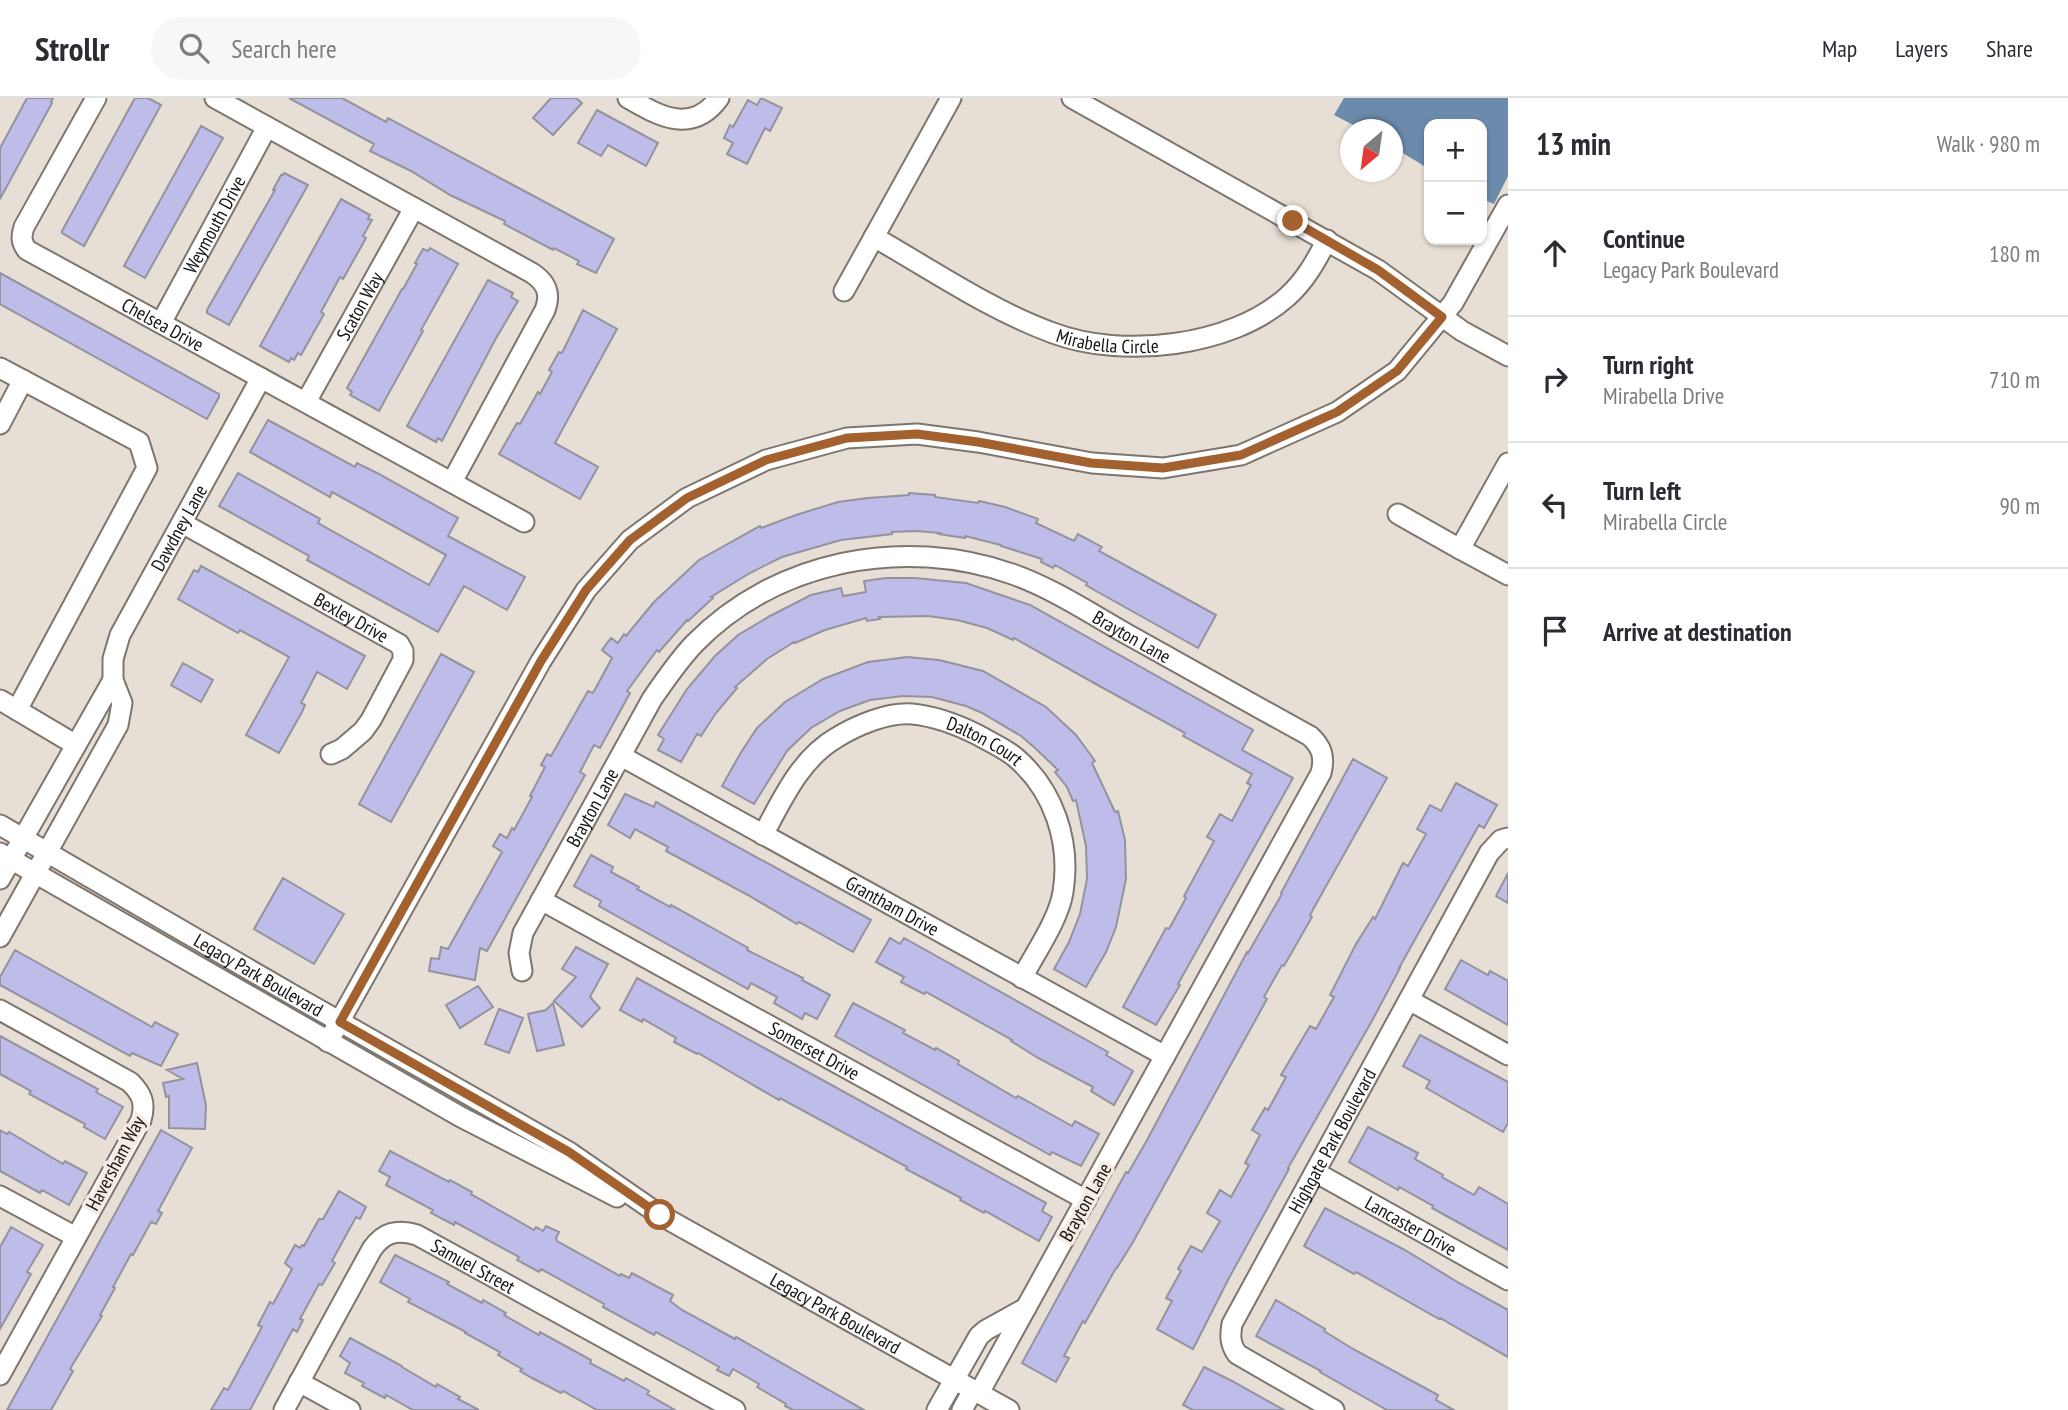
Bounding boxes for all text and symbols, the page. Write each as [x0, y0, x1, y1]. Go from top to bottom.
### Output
search box [151, 17, 641, 80]
text: Strollr [35, 27, 109, 70]
icon: search [175, 29, 213, 67]
text: Search here [231, 32, 337, 65]
text: Map [1822, 33, 1857, 64]
text: Layers [1895, 33, 1948, 64]
text: Share [1986, 33, 2033, 64]
north arrow [1340, 119, 1403, 182]
map controls [1424, 119, 1487, 245]
button: + [1424, 119, 1487, 182]
text: 13 min [1536, 124, 1611, 163]
text: Walk · 980 m [1937, 129, 2040, 158]
street label: Weymouth Drive [178, 171, 251, 278]
button: − [1424, 182, 1487, 245]
route end [1277, 205, 1308, 236]
text: Continue [1603, 222, 1685, 255]
icon: ahead [1536, 234, 1574, 272]
text: 180 m [1989, 239, 2040, 268]
text: Legacy Park Boulevard [1603, 255, 1779, 284]
street label: Scaton Way [331, 267, 389, 344]
street label: Chelsea Drive [118, 292, 208, 357]
street label: Mirabella Circle [1053, 323, 1160, 358]
text: Turn right [1603, 348, 1694, 381]
icon: right [1536, 360, 1574, 398]
text: 710 m [1989, 365, 2040, 394]
text: Mirabella Drive [1603, 381, 1724, 410]
text: Turn left [1603, 474, 1681, 507]
street label: Dawdney Lane [145, 480, 212, 575]
icon: left [1536, 486, 1574, 524]
text: 90 m [1999, 491, 2040, 520]
text: Mirabella Circle [1603, 507, 1727, 536]
street label: Bexley Drive [310, 587, 393, 648]
street label: Brayton Lane [1089, 605, 1175, 668]
icon: arrive [1536, 612, 1574, 650]
text: Arrive at destination [1603, 615, 1792, 648]
street label: Dalton Court [943, 711, 1029, 771]
street label: Brayton Lane [561, 764, 624, 851]
street label: Grantham Drive [842, 870, 943, 941]
street label: Legacy Park Boulevard [190, 928, 328, 1022]
street label: Somerset Drive [765, 1016, 864, 1085]
street label: Highgate Park Boulevard [1283, 1064, 1381, 1217]
street label: Haversham Way [80, 1111, 150, 1214]
street label: Brayton Lane [1054, 1158, 1116, 1245]
street label: Lancaster Drive [1361, 1191, 1461, 1261]
route start [644, 1199, 675, 1230]
street label: Samuel Street [427, 1233, 520, 1299]
street label: Legacy Park Boulevard [766, 1267, 905, 1359]

